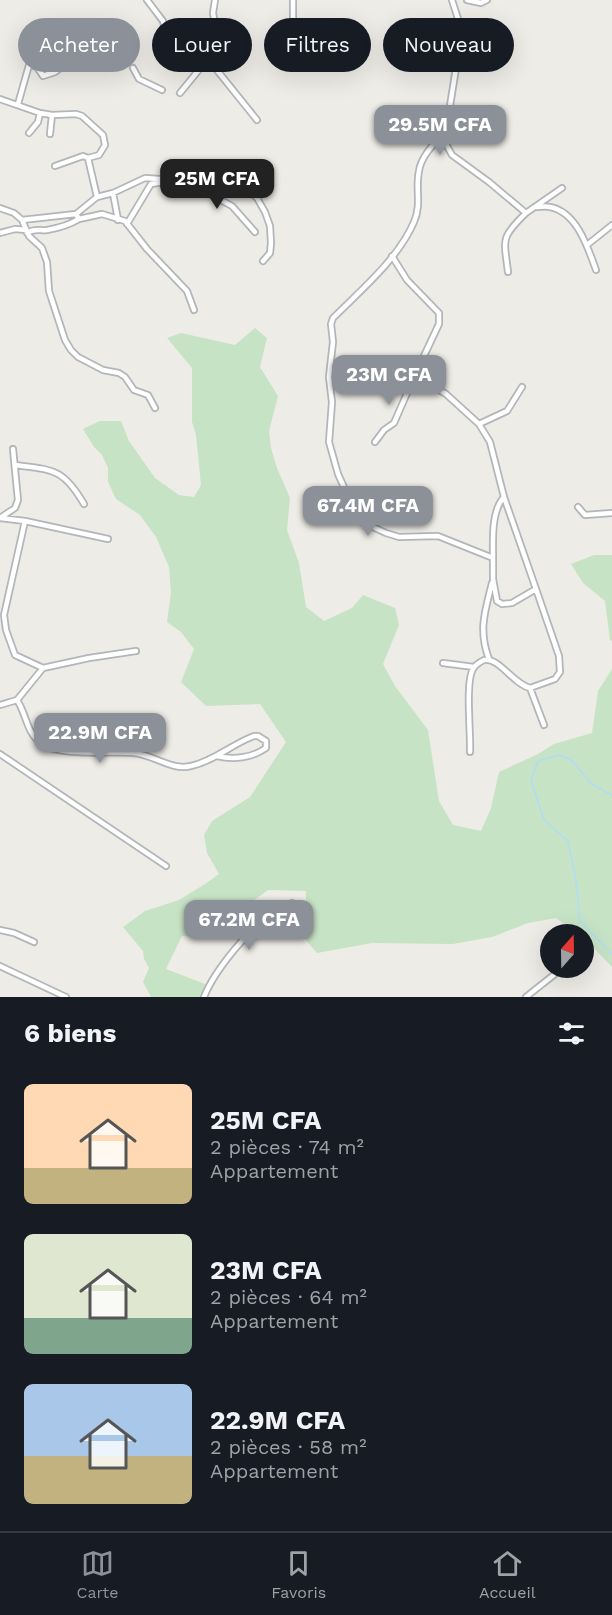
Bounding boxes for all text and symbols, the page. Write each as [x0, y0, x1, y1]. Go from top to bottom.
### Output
chip: Acheter [18, 18, 140, 72]
chip: Louer [152, 18, 252, 72]
chip: Filtres [264, 18, 371, 72]
chip: Nouveau [383, 18, 514, 72]
pin: 29.5M CFA [371, 105, 509, 156]
text: 29.5M CFA [388, 112, 492, 136]
pin: 25M CFA [162, 159, 272, 210]
text: 25M CFA [174, 166, 260, 190]
pin: 23M CFA [334, 355, 444, 406]
text: 23M CFA [346, 362, 432, 386]
pin: 67.4M CFA [299, 486, 437, 537]
text: 67.4M CFA [317, 493, 419, 517]
pin: 22.9M CFA [31, 713, 169, 764]
text: 22.9M CFA [48, 720, 152, 744]
pin: 67.2M CFA [180, 900, 318, 951]
text: 67.2M CFA [198, 907, 300, 931]
north arrow [540, 924, 594, 978]
map controls [540, 924, 594, 978]
icon: filters [555, 1017, 588, 1050]
text: 6 biens [24, 1018, 116, 1048]
text: 25M CFA [210, 1105, 321, 1135]
icon: home [72, 1108, 144, 1180]
text: 2 pièces · 74 m² [210, 1135, 364, 1159]
text: Appartement [210, 1159, 338, 1183]
text: 23M CFA [210, 1255, 322, 1285]
icon: home [72, 1258, 144, 1330]
text: 2 pièces · 64 m² [210, 1285, 367, 1309]
text: Appartement [210, 1309, 338, 1333]
text: 22.9M CFA [210, 1405, 345, 1435]
icon: home [72, 1408, 144, 1480]
text: 2 pièces · 58 m² [210, 1435, 366, 1459]
text: Appartement [210, 1459, 338, 1483]
tab: Carte [76, 1547, 118, 1602]
tab: Favoris [271, 1547, 326, 1602]
tab: Accueil [479, 1547, 536, 1602]

